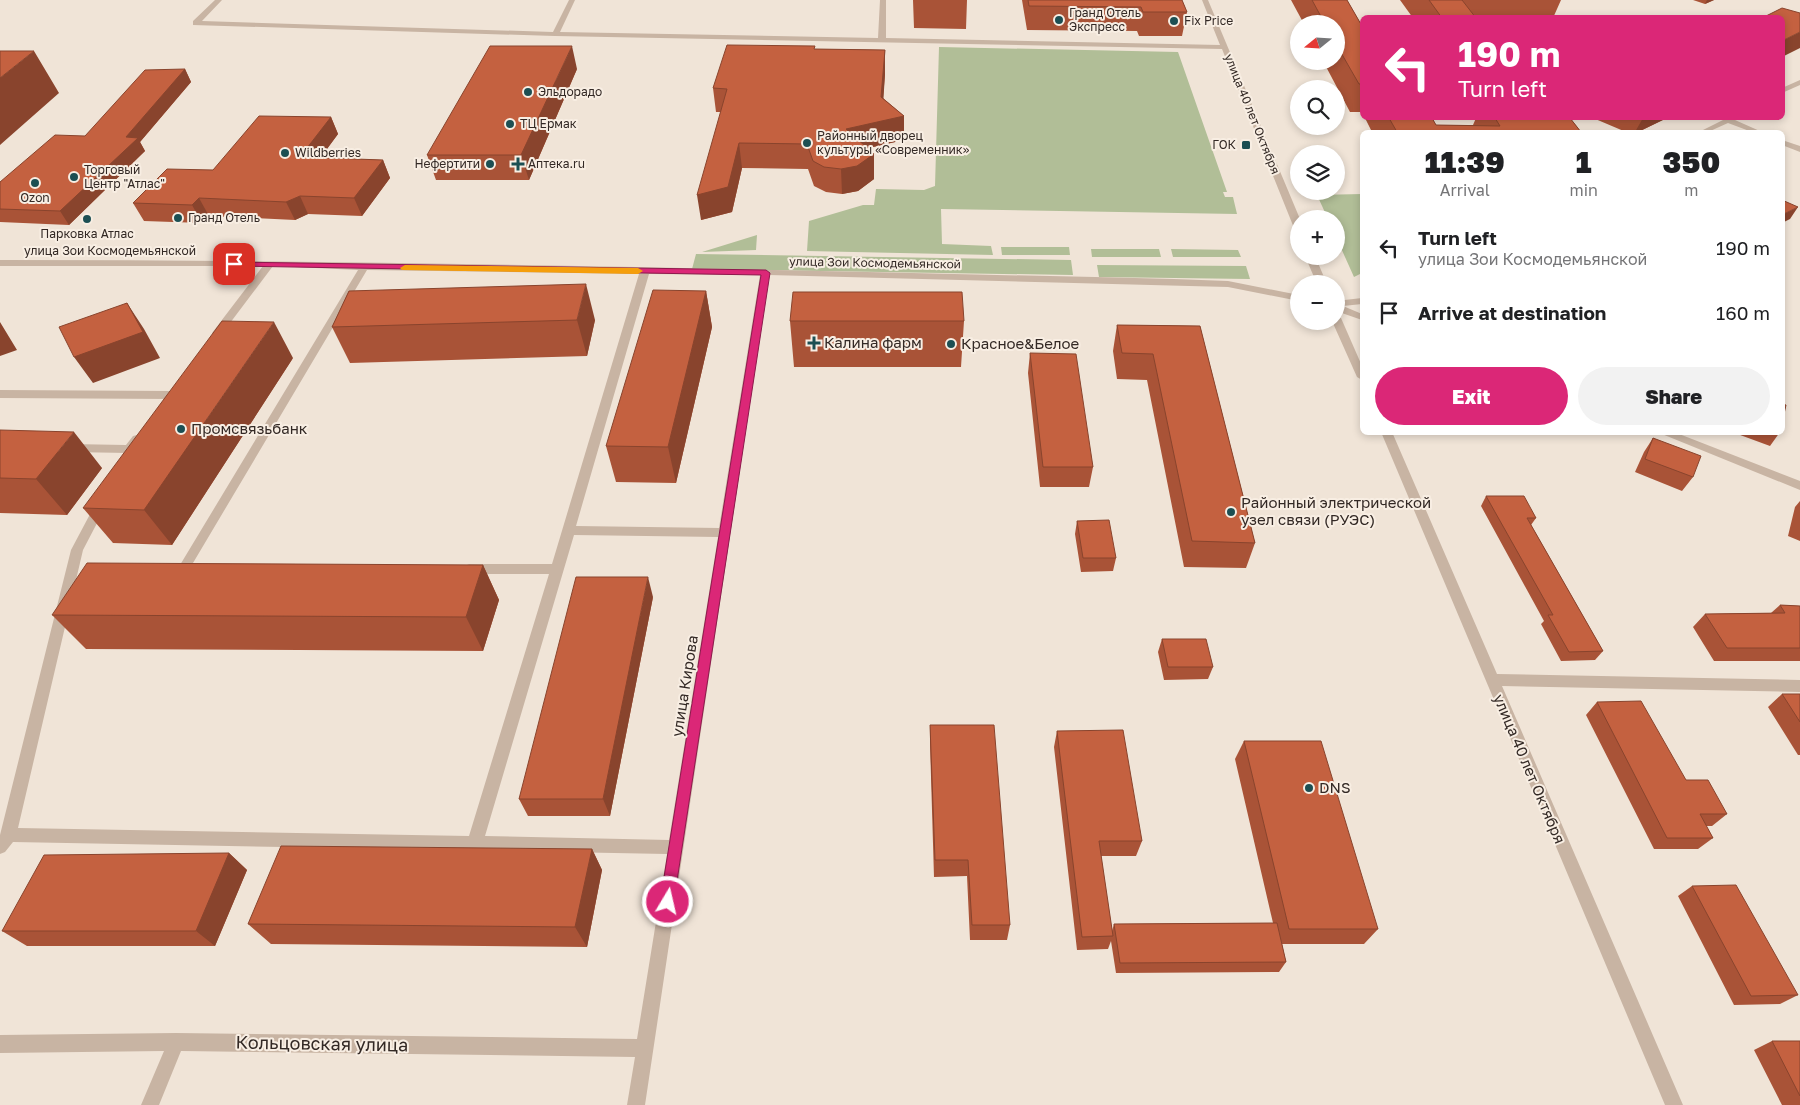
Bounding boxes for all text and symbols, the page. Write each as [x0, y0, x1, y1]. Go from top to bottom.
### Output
place label: Гранд Отель Экспресс [1069, 5, 1141, 34]
place label: Fix Price [1184, 13, 1233, 28]
marker: Гранд Отель Экспресс [1053, 14, 1065, 26]
marker: Fix Price [1168, 15, 1180, 27]
north arrow [1290, 15, 1345, 70]
map controls [1290, 15, 1345, 330]
text: 190 m [1458, 33, 1560, 75]
icon: left [1375, 35, 1440, 100]
street label: улица 40 лет Октября [1221, 51, 1283, 176]
text: Turn left [1458, 75, 1547, 102]
button: search [1290, 80, 1345, 135]
place label: Эльдорадо [538, 84, 602, 99]
marker: Эльдорадо [522, 86, 534, 98]
place label: ТЦ Ермак [520, 116, 577, 131]
marker: ТЦ Ермак [504, 118, 516, 130]
place label: Районный дворец культуры «Современник» [817, 128, 970, 157]
marker: Районный дворец культуры «Современник» [801, 137, 813, 149]
place label: ГОК [1212, 137, 1237, 152]
marker: ГОК [1240, 139, 1252, 151]
text: 11:39 [1425, 144, 1505, 180]
text: 1 [1576, 144, 1592, 180]
text: 350 [1663, 144, 1720, 180]
place label: Wildberries [295, 145, 361, 160]
button: layers [1290, 145, 1345, 200]
marker: Wildberries [279, 147, 291, 159]
place label: Нефертити [414, 156, 480, 171]
place label: Аптека.ru [528, 156, 585, 171]
marker: Нефертити [484, 158, 496, 170]
marker: Аптека.ru [512, 158, 524, 170]
place label: Торговый Центр "Атлас" [84, 162, 165, 191]
marker: Торговый Центр "Атлас" [68, 171, 80, 183]
marker: Ozon [29, 177, 41, 189]
text: Arrival [1440, 180, 1490, 200]
text: min [1570, 180, 1598, 200]
text: m [1684, 180, 1698, 200]
place label: Ozon [20, 190, 50, 205]
place label: Гранд Отель [188, 210, 260, 225]
button: + [1290, 210, 1345, 265]
marker: Гранд Отель [172, 212, 184, 224]
marker: Парковка Атлас [81, 213, 93, 225]
place label: Парковка Атлас [40, 226, 134, 241]
text: Turn left [1418, 226, 1497, 249]
icon: left [1375, 234, 1403, 262]
text: 190 m [1716, 236, 1770, 259]
street label: улица Зои Космодемьянской [24, 243, 196, 258]
pin [213, 243, 255, 285]
text: улица Зои Космодемьянской [1418, 249, 1647, 269]
icon: arrive [220, 250, 248, 278]
street label: улица Зои Космодемьянской [789, 254, 961, 272]
button: − [1290, 275, 1345, 330]
icon: arrive [1375, 299, 1403, 327]
text: Arrive at destination [1418, 301, 1606, 324]
text: 160 m [1716, 301, 1770, 324]
place label: Калина фарм [824, 333, 922, 351]
place label: Красное&Белое [961, 334, 1080, 352]
marker: Калина фарм [808, 337, 820, 349]
marker: Красное&Белое [945, 338, 957, 350]
button: Exit [1375, 367, 1568, 425]
button: Share [1578, 367, 1770, 425]
place label: Промсвязьбанк [191, 419, 308, 437]
marker: Промсвязьбанк [175, 423, 187, 435]
place label: Районный электрической узел связи (РУЭС) [1241, 493, 1431, 528]
marker: Районный электрической узел связи (РУЭС) [1225, 506, 1237, 518]
street label: улица Кирова [667, 634, 701, 738]
street label: улица 40 лет Октября [1490, 691, 1570, 846]
place label: DNS [1319, 778, 1351, 796]
marker: DNS [1303, 782, 1315, 794]
position arrow [641, 875, 693, 927]
street label: Кольцовская улица [236, 1030, 409, 1056]

